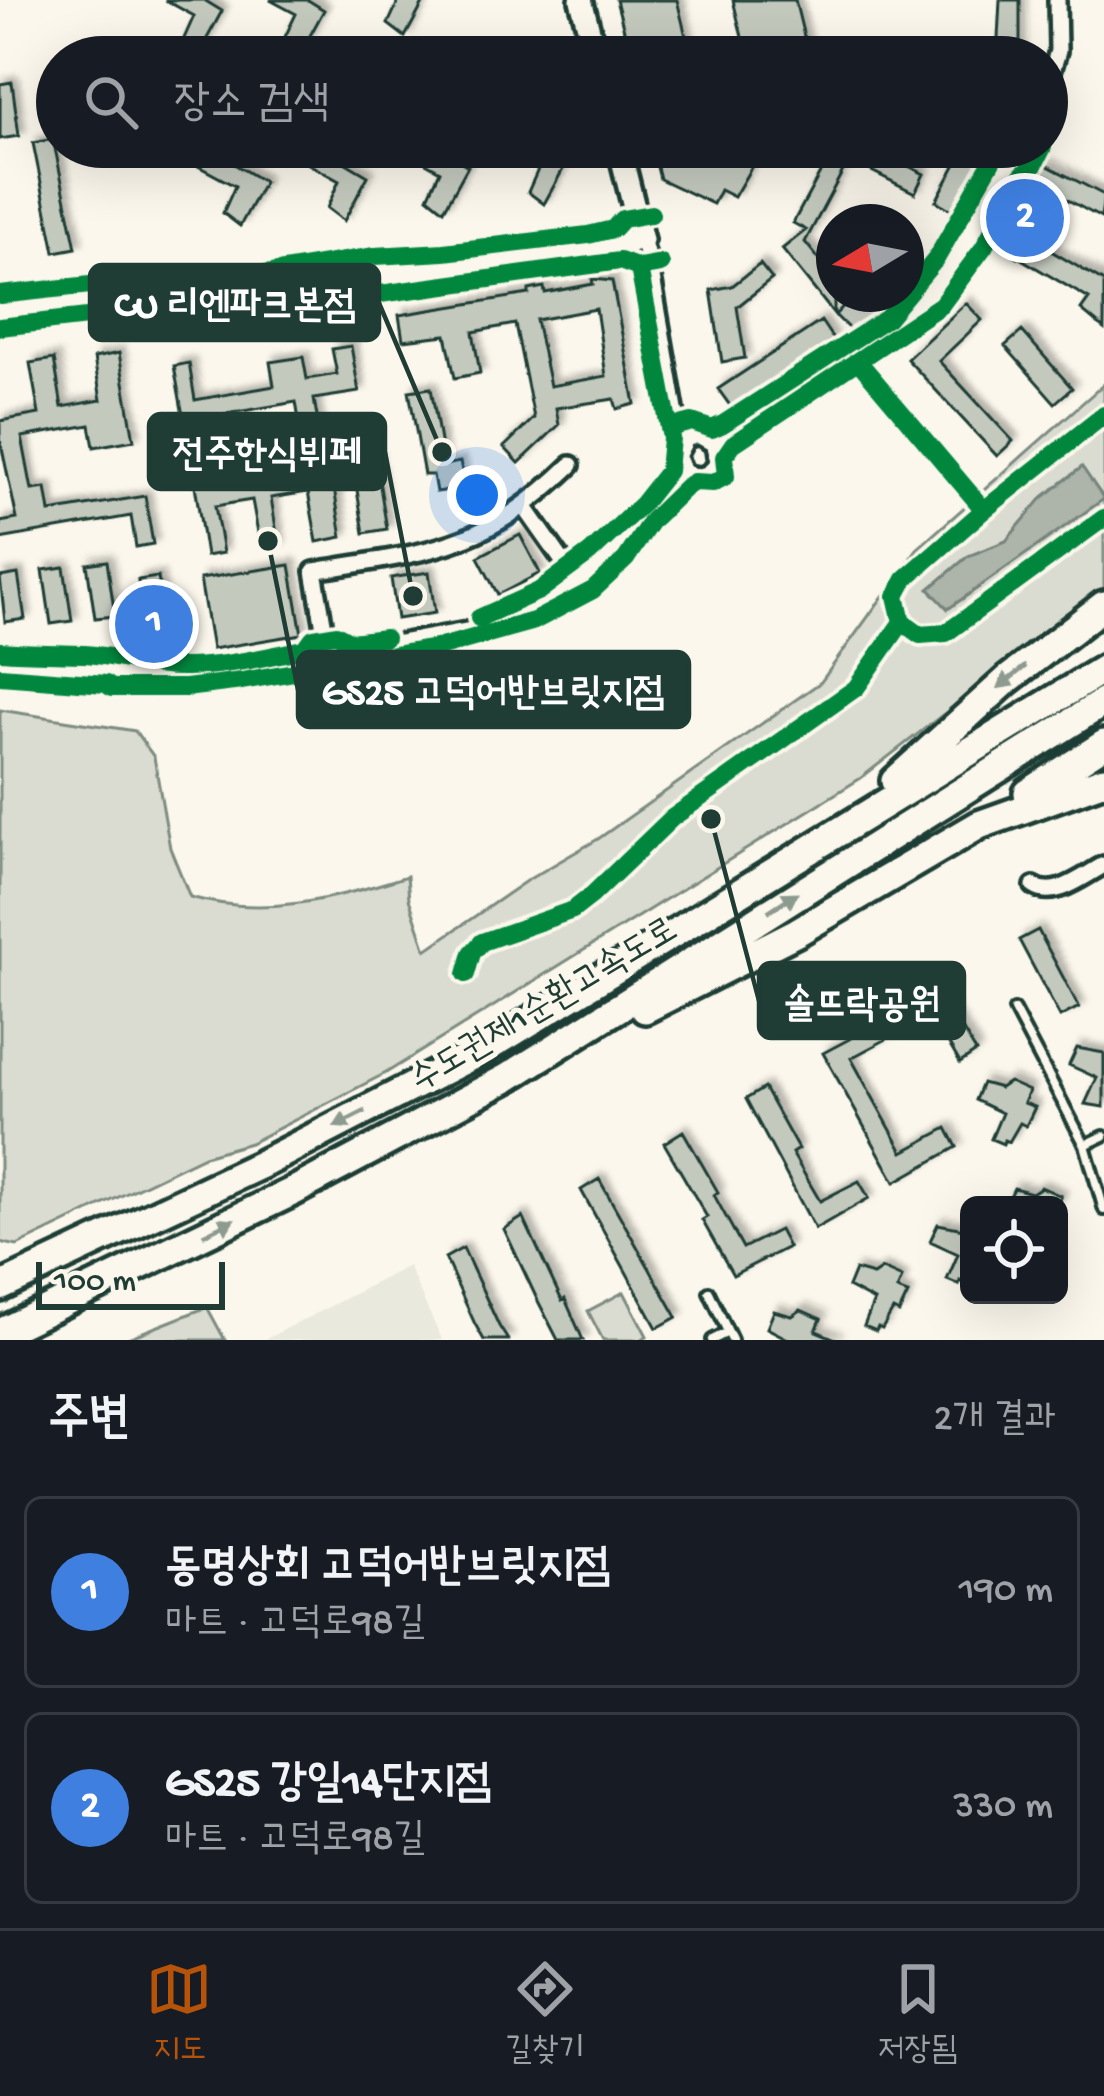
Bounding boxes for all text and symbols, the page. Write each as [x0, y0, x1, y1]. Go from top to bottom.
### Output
search box [36, 36, 1068, 168]
icon: search [78, 69, 144, 135]
text: 장소 검색 [174, 79, 330, 132]
pin: 2 [986, 173, 1064, 263]
north arrow [816, 204, 924, 312]
callout: CU 리엔파크본점 [90, 265, 379, 340]
text: CU 리엔파크본점 [114, 286, 356, 332]
callout: 전주한식뷔페 [149, 414, 385, 489]
text: 전주한식뷔페 [173, 435, 361, 481]
your location [447, 465, 507, 525]
pin: 1 [115, 579, 193, 669]
callout: GS25 고덕어반브릿지점 [298, 652, 689, 727]
one-way arrow [996, 664, 1027, 689]
text: GS25 고덕어반브릿지점 [322, 673, 664, 719]
one-way arrow [767, 892, 799, 914]
street label: 수도권제1순환고속도로 [404, 910, 686, 1104]
callout: 솔뜨락공원 [759, 963, 964, 1038]
text: 솔뜨락공원 [784, 983, 940, 1031]
one-way arrow [333, 1108, 367, 1128]
map controls [960, 1196, 1068, 1304]
button: locate [960, 1196, 1068, 1304]
one-way arrow [202, 1217, 237, 1237]
scale bar [36, 1256, 225, 1309]
text: 100 m [54, 1264, 136, 1302]
text: 주변 [48, 1392, 130, 1452]
text: 2개 결과 [933, 1398, 1056, 1444]
text: 동명상회 고덕어반브릿지점 [165, 1543, 610, 1596]
text: 1 [82, 1569, 98, 1615]
text: 190 m [959, 1569, 1053, 1615]
text: 마트 · 고덕로98길 [165, 1602, 425, 1648]
text: GS25 강일14단지점 [165, 1759, 491, 1812]
text: 2 [80, 1785, 100, 1831]
text: 330 m [953, 1785, 1053, 1831]
text: 마트 · 고덕로98길 [165, 1818, 425, 1864]
tab: 지도 [146, 1956, 212, 2071]
tab: 길찾기 [505, 1956, 585, 2071]
tab: 저장됨 [878, 1956, 958, 2071]

